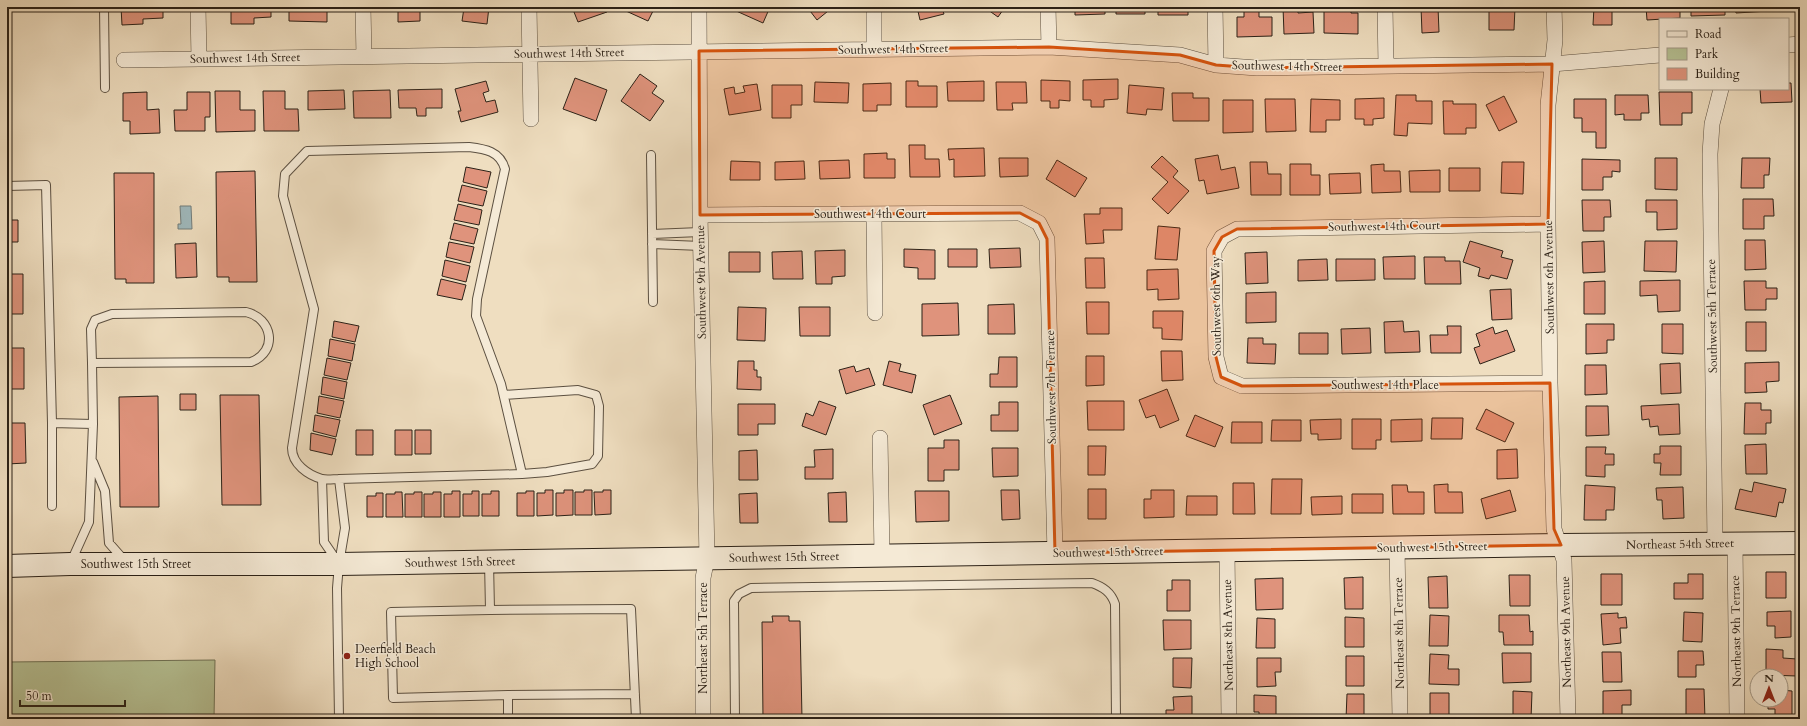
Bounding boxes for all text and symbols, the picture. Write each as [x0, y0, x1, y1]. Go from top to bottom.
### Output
legend [1659, 18, 1789, 90]
text: Road [1695, 26, 1722, 42]
street label: Southwest 14th Street [838, 40, 948, 58]
street label: Southwest 14th Street [514, 44, 624, 62]
text: Park [1695, 46, 1719, 62]
street label: Southwest 14th Street [190, 49, 300, 67]
street label: Southwest 14th Street [1232, 57, 1342, 75]
text: Building [1695, 66, 1740, 82]
street label: Southwest 14th Court [814, 206, 926, 222]
street label: Southwest 14th Court [1328, 217, 1440, 235]
street label: Southwest 6th Avenue [1540, 220, 1558, 334]
street label: Southwest 9th Avenue [692, 225, 710, 339]
street label: Southwest 6th Way [1207, 255, 1225, 356]
street label: Southwest 5th Terrace [1703, 259, 1721, 373]
street label: Southwest 7th Terrace [1042, 330, 1060, 444]
street label: Southwest 14th Place [1331, 377, 1439, 393]
street label: Northeast 54th Street [1626, 535, 1734, 553]
street label: Southwest 15th Street [1377, 538, 1487, 556]
street label: Southwest 15th Street [1053, 543, 1163, 561]
street label: Southwest 15th Street [729, 548, 839, 566]
street label: Southwest 15th Street [405, 553, 515, 571]
street label: Southwest 15th Street [81, 556, 191, 572]
street label: Northeast 9th Terrace [1727, 575, 1745, 687]
street label: Northeast 9th Avenue [1557, 576, 1575, 688]
street label: Northeast 8th Terrace [1390, 577, 1408, 689]
street label: Northeast 8th Avenue [1219, 579, 1237, 691]
street label: Northeast 5th Terrace [695, 582, 711, 694]
place label: Deerfield Beach High School [355, 641, 436, 671]
marker: Deerfield Beach High School [342, 651, 352, 661]
north arrow [1749, 668, 1789, 708]
text: N [1764, 671, 1774, 686]
scale bar [20, 682, 125, 708]
text: 50 m [26, 688, 53, 704]

